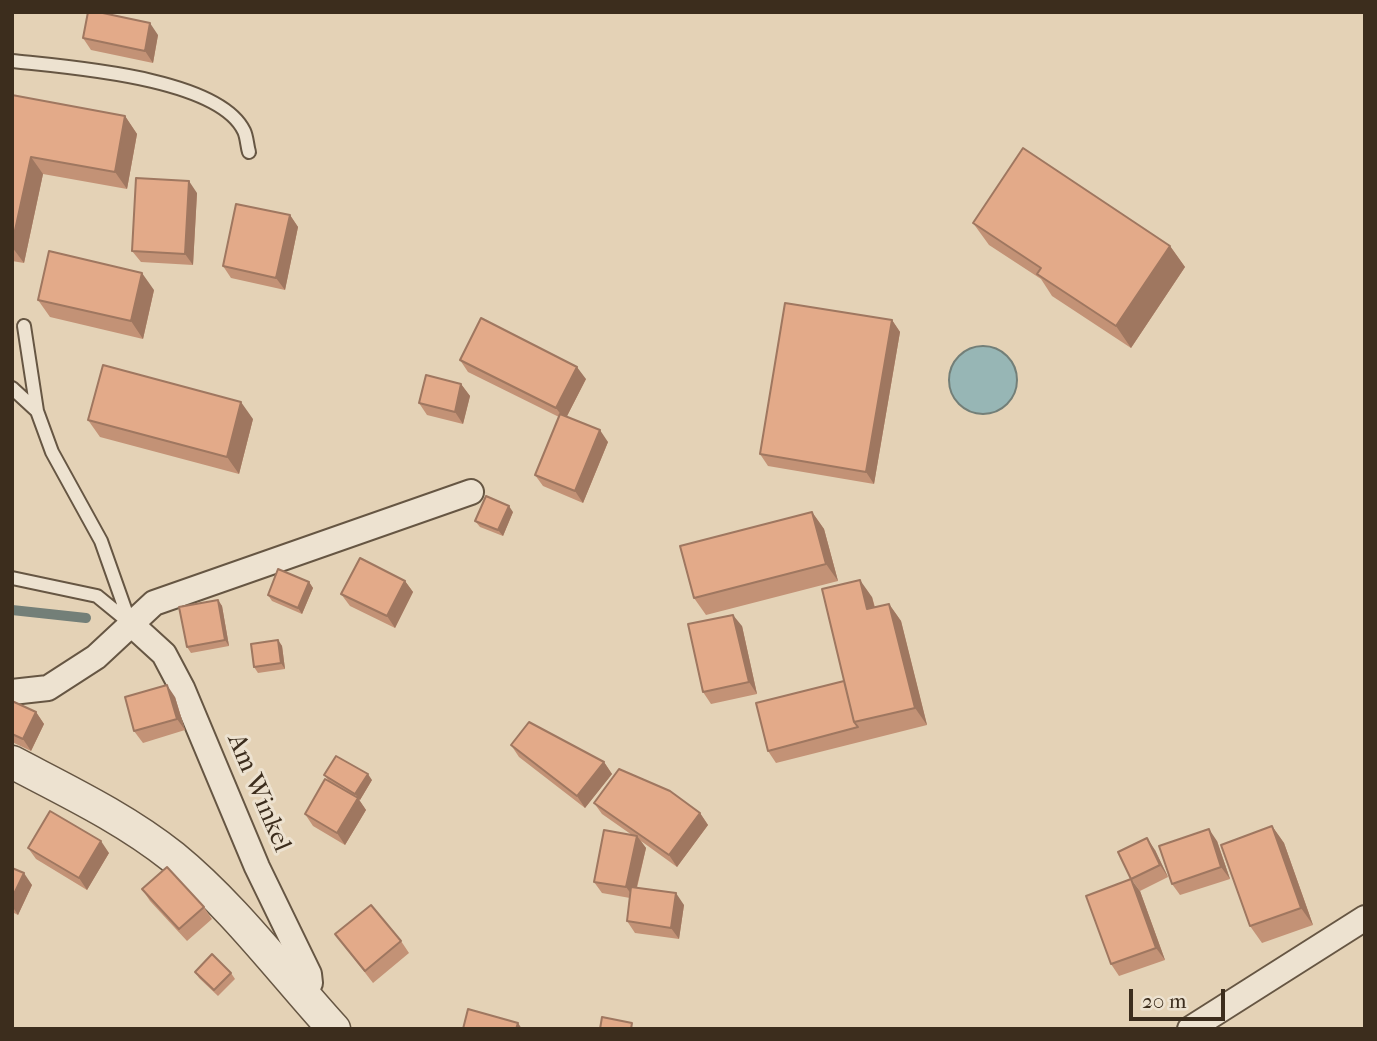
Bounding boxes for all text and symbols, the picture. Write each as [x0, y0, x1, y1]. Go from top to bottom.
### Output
street label: Am Winkel [219, 729, 297, 857]
scale bar [1132, 974, 1228, 1018]
text: 20 m [1142, 989, 1186, 1013]

